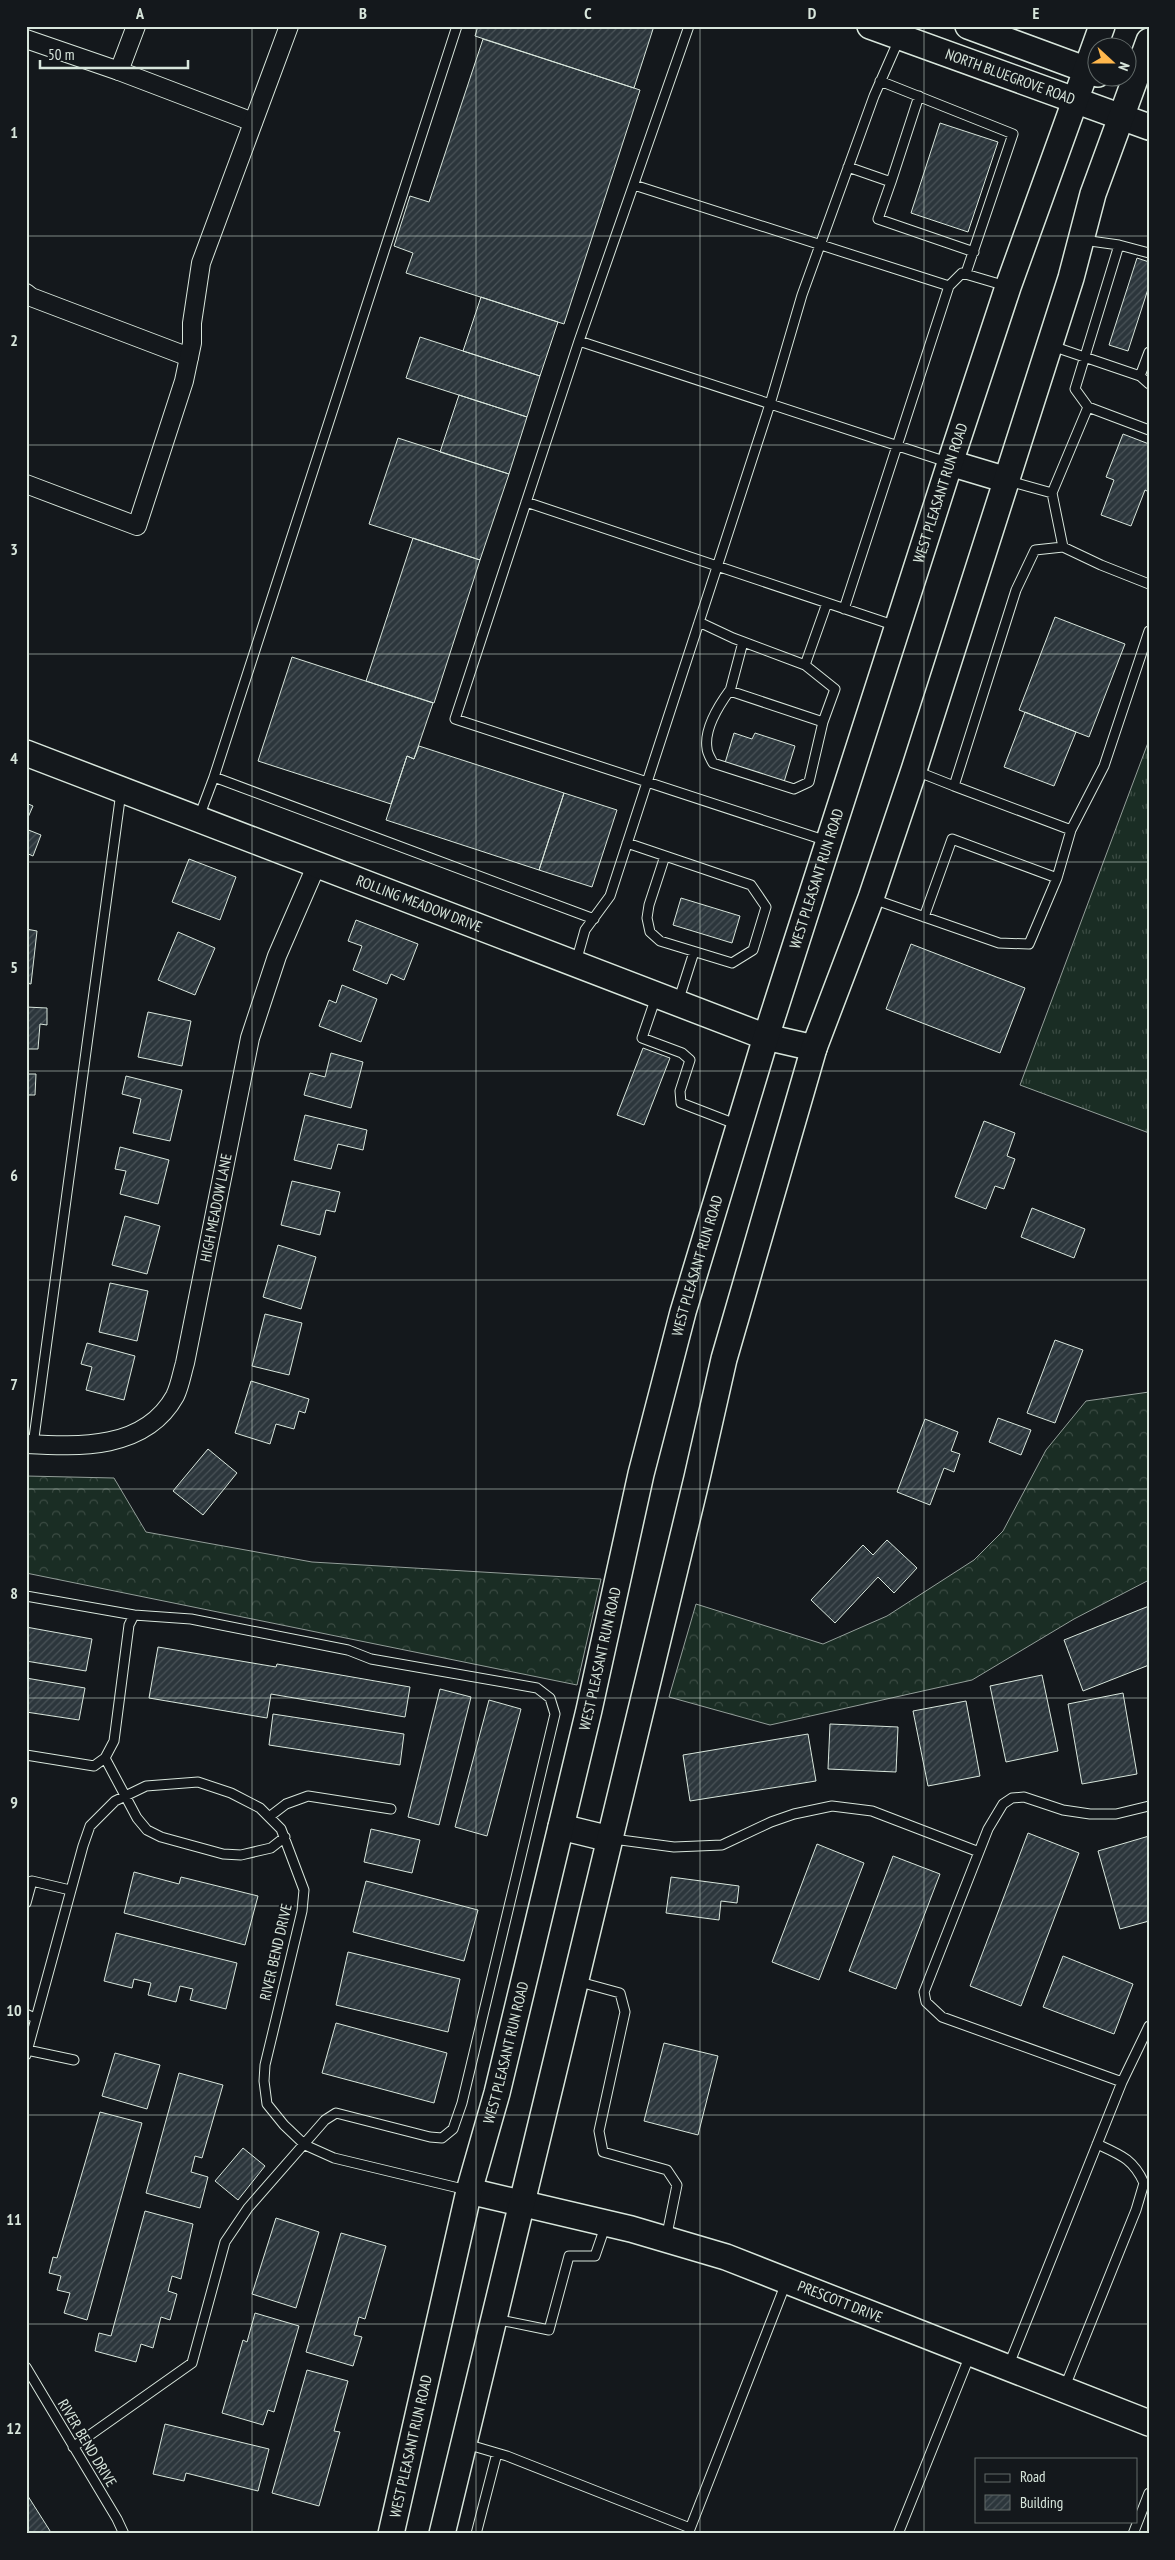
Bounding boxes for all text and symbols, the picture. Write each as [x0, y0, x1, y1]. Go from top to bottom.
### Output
text: A [135, 3, 145, 23]
text: B [359, 3, 367, 23]
text: C [584, 3, 592, 23]
text: D [808, 3, 817, 23]
text: E [1033, 3, 1040, 23]
scale bar [40, 38, 188, 70]
north arrow [1088, 38, 1138, 88]
street label: NORTH BLUEGROVE ROAD [943, 44, 1078, 108]
text: 50 m [48, 45, 74, 64]
text: N [1114, 60, 1134, 73]
text: 1 [10, 122, 18, 142]
text: 2 [10, 330, 18, 350]
street label: WEST PLEASANT RUN ROAD [909, 420, 972, 565]
text: 3 [10, 539, 18, 559]
text: 4 [10, 748, 18, 768]
street label: WEST PLEASANT RUN ROAD [785, 806, 848, 951]
street label: ROLLING MEADOW DRIVE [353, 871, 485, 936]
text: 5 [10, 957, 18, 977]
street label: HIGH MEADOW LANE [195, 1152, 236, 1263]
text: 6 [10, 1165, 18, 1185]
street label: WEST PLEASANT RUN ROAD [667, 1193, 727, 1338]
text: 7 [10, 1374, 18, 1394]
text: 8 [10, 1583, 18, 1603]
street label: WEST PLEASANT RUN ROAD [574, 1585, 625, 1732]
text: 9 [10, 1792, 18, 1812]
street label: RIVER BEND DRIVE [255, 1902, 296, 2002]
street label: WEST PLEASANT RUN ROAD [479, 1979, 532, 2126]
text: 10 [6, 2000, 22, 2020]
text: 11 [6, 2209, 22, 2229]
street label: PRESCOTT DRIVE [795, 2276, 885, 2326]
street label: WEST PLEASANT RUN ROAD [385, 2373, 436, 2519]
street label: RIVER BEND DRIVE [54, 2395, 121, 2490]
text: 12 [6, 2418, 22, 2438]
legend [975, 2458, 1138, 2522]
text: Road [1020, 2467, 1046, 2486]
text: Building [1020, 2493, 1063, 2512]

